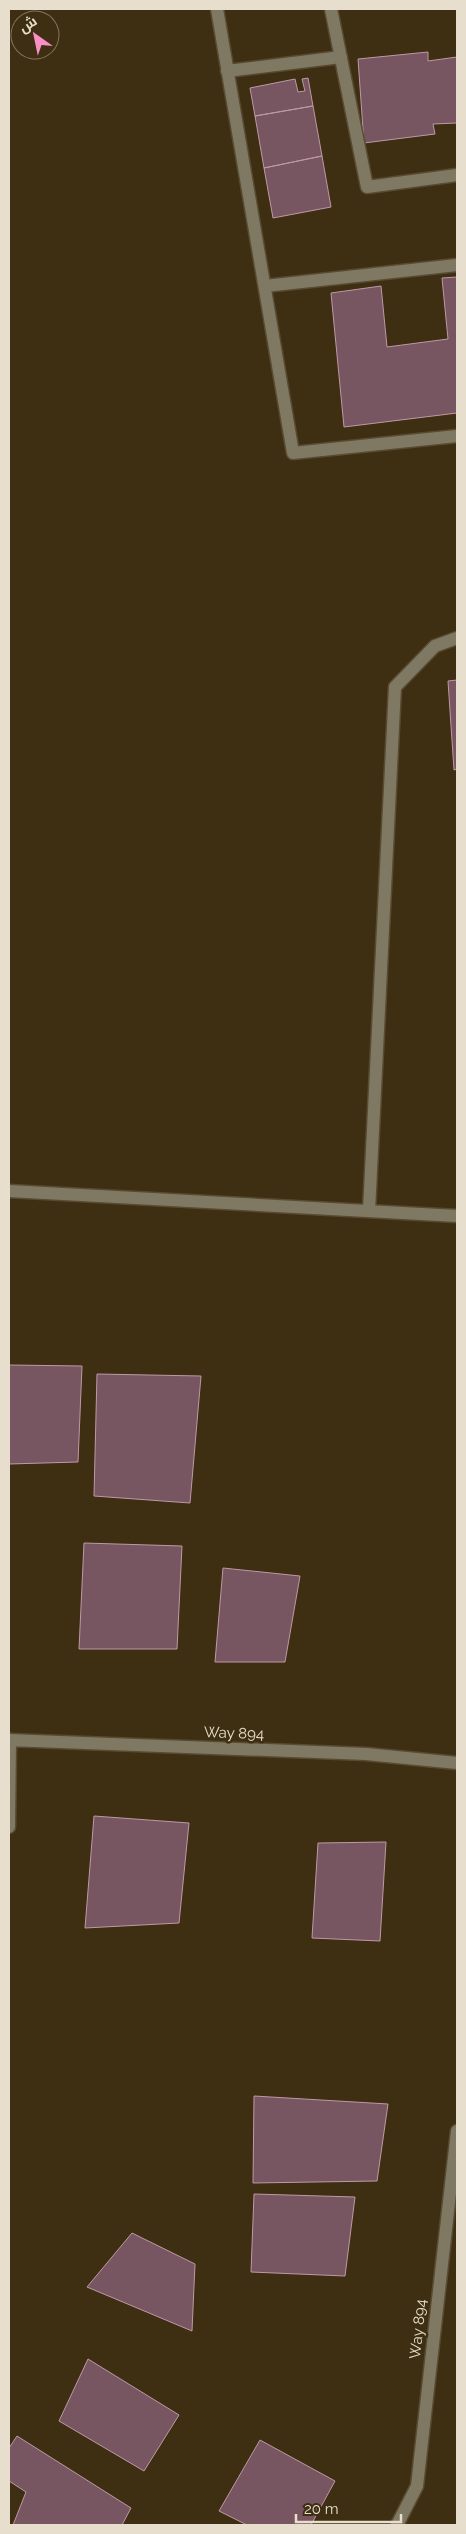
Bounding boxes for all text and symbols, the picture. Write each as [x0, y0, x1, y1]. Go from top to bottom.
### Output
north arrow [10, 10, 60, 60]
text: ش [16, 12, 40, 37]
street label: Way 894 [204, 1723, 264, 1743]
street label: Way 894 [406, 2298, 430, 2360]
scale bar [296, 2492, 401, 2524]
text: 20 m [304, 2500, 339, 2518]

